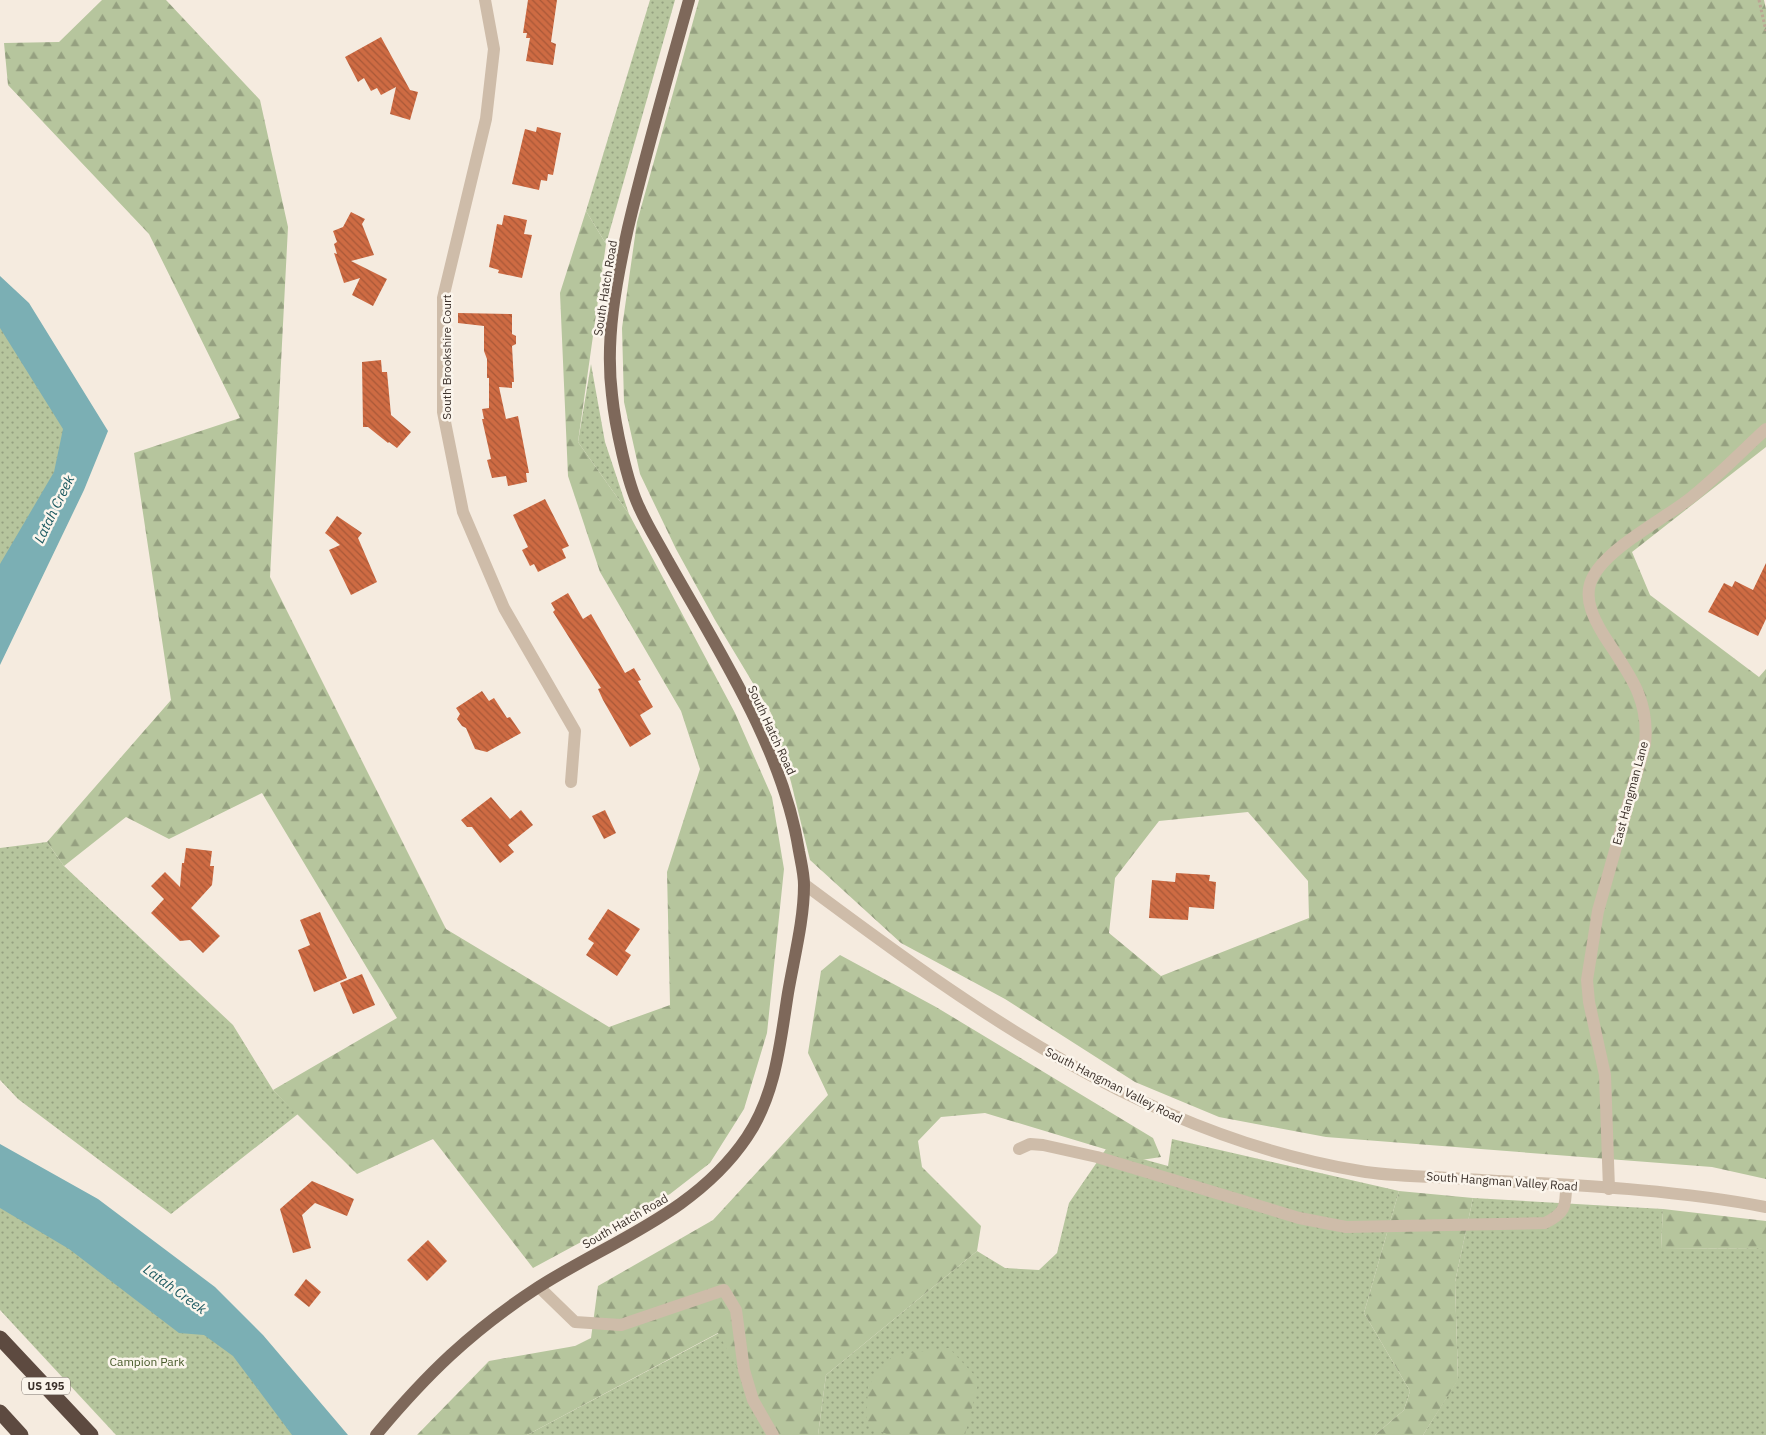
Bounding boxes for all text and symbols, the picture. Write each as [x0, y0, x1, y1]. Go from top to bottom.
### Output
street label: South Hatch Road [590, 239, 620, 337]
street label: South Brookshire Court [439, 294, 454, 420]
water label: Latah Creek [30, 471, 79, 546]
street label: South Hatch Road [745, 683, 799, 777]
street label: East Hangman Lane [1609, 739, 1651, 846]
street label: South Hangman Valley Road [1043, 1044, 1185, 1126]
street label: South Hangman Valley Road [1426, 1168, 1578, 1194]
street label: South Hatch Road [579, 1190, 671, 1252]
water label: Latah Creek [140, 1260, 211, 1318]
park label: Campion Park [110, 1354, 185, 1369]
road number: US 195 [22, 1378, 70, 1394]

